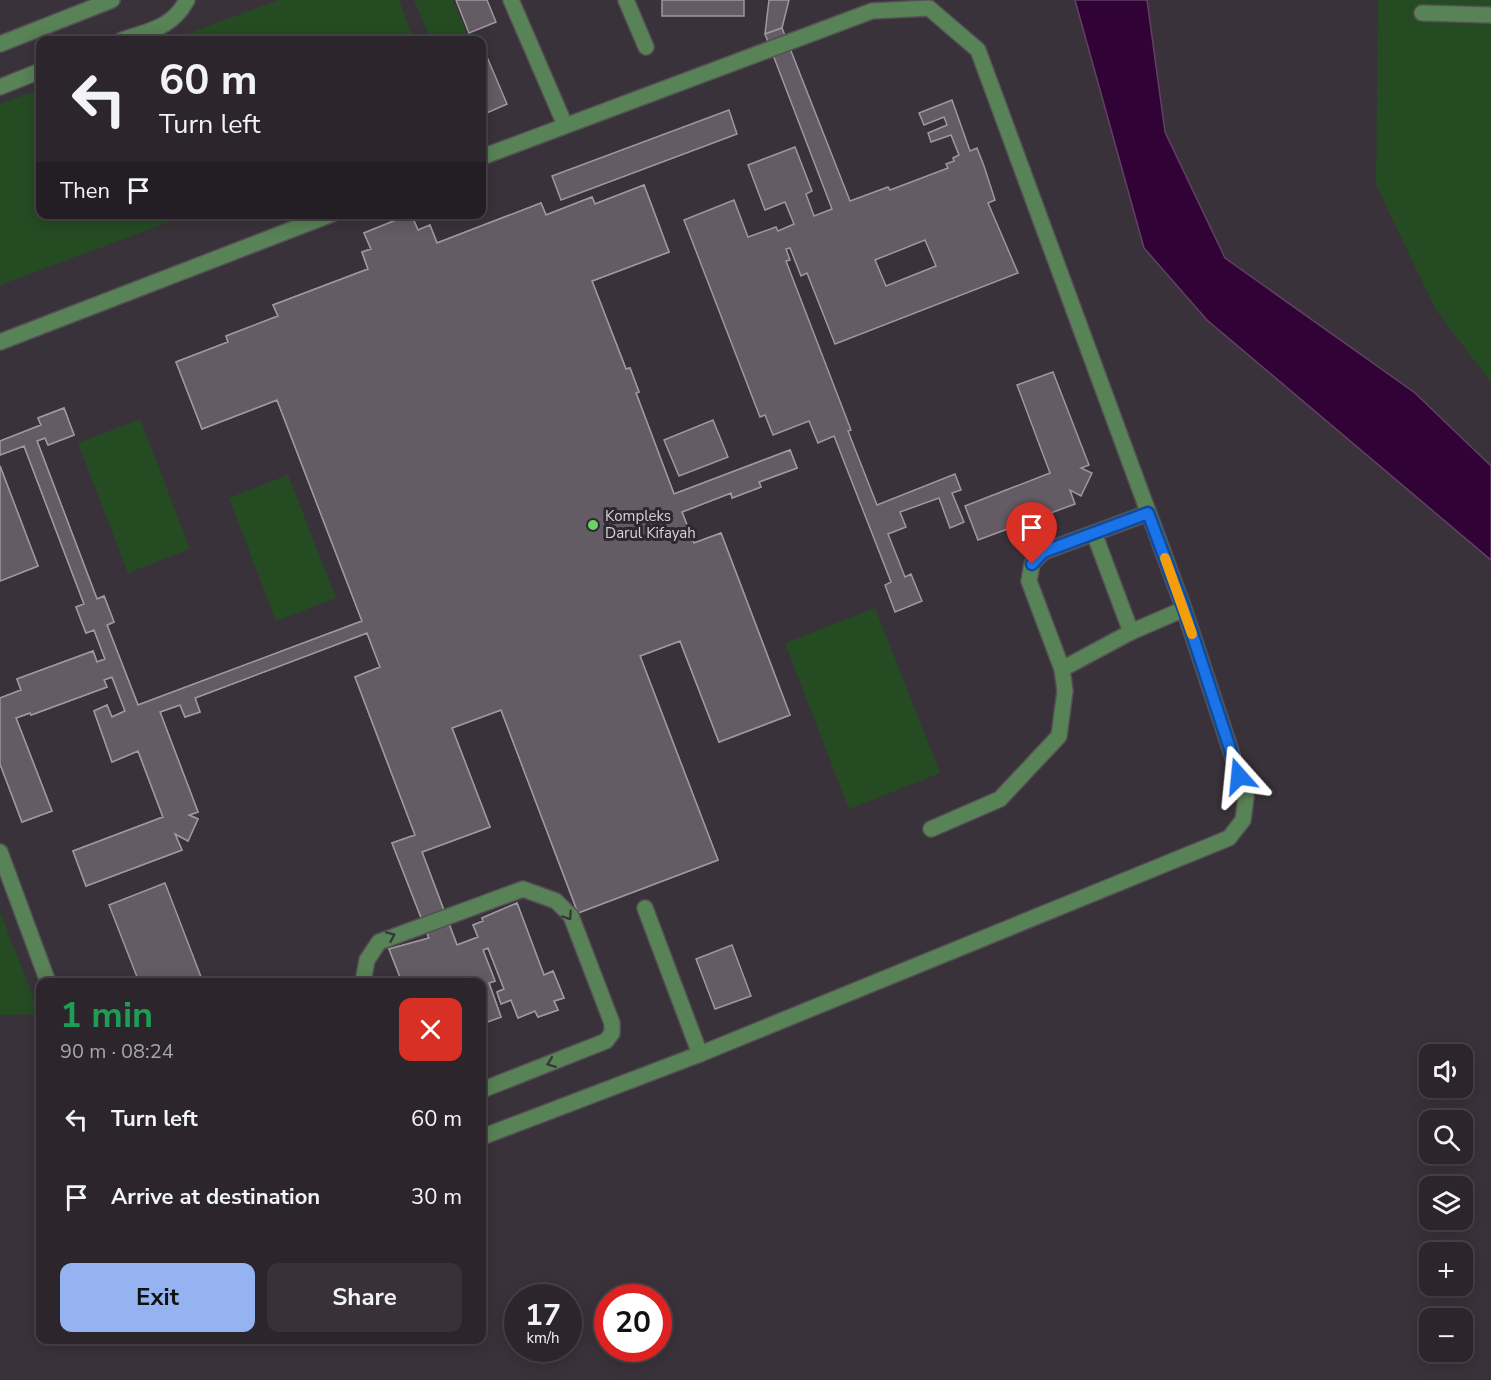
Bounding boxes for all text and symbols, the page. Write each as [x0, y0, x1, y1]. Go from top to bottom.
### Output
text: 60 m [159, 52, 258, 109]
icon: left [60, 60, 138, 138]
text: Turn left [159, 106, 260, 143]
icon: arrive [122, 174, 155, 207]
text: Then [60, 176, 110, 206]
pin [1006, 502, 1057, 564]
place label: Kompleks Darul Kifayah [605, 506, 696, 543]
icon: arrive [1015, 511, 1048, 544]
marker: Kompleks Darul Kifayah [586, 518, 600, 532]
position arrow [1207, 744, 1271, 808]
one-way arrow [561, 909, 572, 920]
one-way arrow [385, 932, 396, 944]
text: 1 min [60, 991, 153, 1040]
button: close [399, 998, 462, 1061]
text: 90 m · 08:24 [60, 1038, 174, 1065]
map controls [1419, 1044, 1473, 1362]
button: sound [1419, 1044, 1473, 1098]
one-way arrow [547, 1055, 557, 1068]
icon: left [60, 1103, 93, 1136]
text: Turn left [111, 1104, 198, 1134]
text: 60 m [411, 1104, 462, 1134]
button: search [1419, 1110, 1473, 1164]
button: layers [1419, 1176, 1473, 1230]
icon: arrive [60, 1181, 93, 1214]
text: Arrive at destination [111, 1182, 320, 1212]
text: 30 m [411, 1182, 462, 1212]
button: + [1419, 1242, 1473, 1296]
button: Exit [60, 1263, 255, 1332]
button: Share [267, 1263, 462, 1332]
speed limit sign: 20 [594, 1284, 672, 1362]
text: 17 [525, 1295, 561, 1336]
button: − [1419, 1308, 1473, 1362]
text: km/h [526, 1328, 560, 1348]

